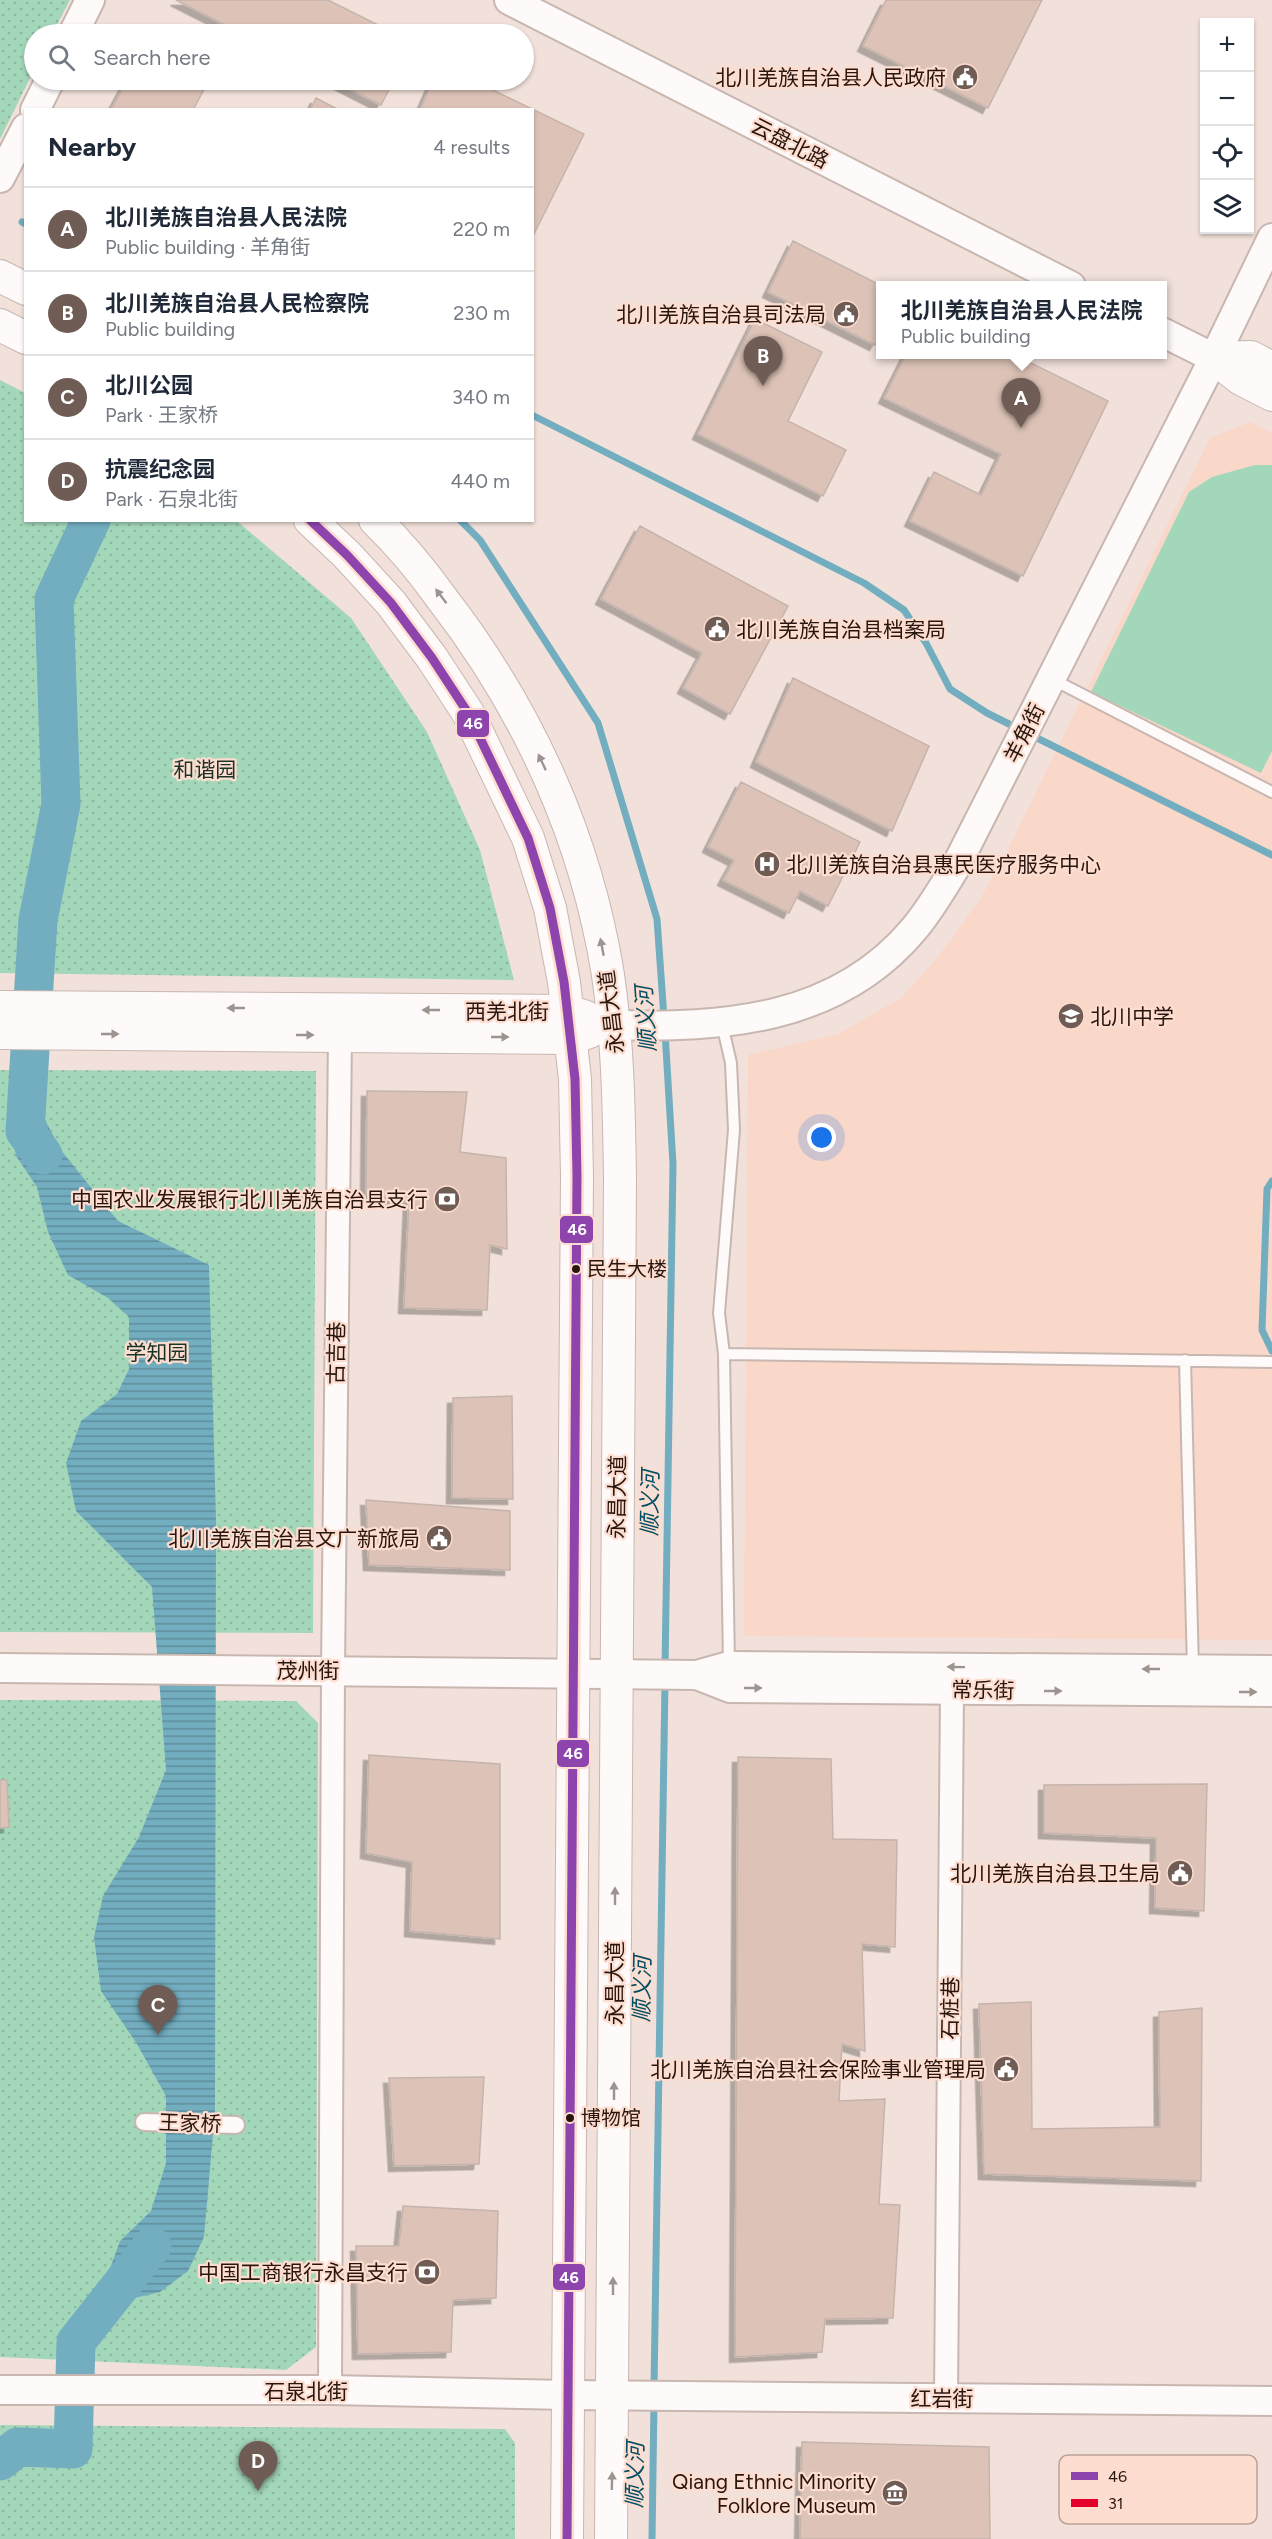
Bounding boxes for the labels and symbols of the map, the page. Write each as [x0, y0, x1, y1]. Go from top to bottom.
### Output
public building icon: 北川羌族自治县人民政府 [950, 62, 980, 92]
place label: 北川羌族自治县人民政府 [715, 65, 946, 90]
street label: 云盘北路 [747, 113, 833, 173]
public building icon: 北川羌族自治县司法局 [831, 299, 861, 329]
place label: 北川羌族自治县司法局 [616, 302, 826, 327]
pin: B [744, 336, 783, 386]
pin: A [1002, 378, 1040, 428]
one-way arrow [434, 588, 447, 604]
public building icon: 北川羌族自治县档案局 [702, 614, 732, 644]
place label: 北川羌族自治县档案局 [736, 617, 946, 642]
street label: 羊角街 [999, 699, 1049, 767]
line badge: 46 [456, 709, 490, 738]
text: 46 [463, 714, 483, 733]
one-way arrow [537, 754, 546, 771]
park label: 和谐园 [174, 757, 237, 782]
hospital icon: 北川羌族自治县惠民医疗服务中心 [752, 849, 782, 879]
place label: 北川羌族自治县惠民医疗服务中心 [786, 852, 1101, 877]
one-way arrow [597, 937, 606, 956]
street label: 永昌大道 [593, 969, 629, 1055]
water label: 顺义河 [630, 981, 662, 1053]
street label: 西羌北街 [465, 999, 549, 1024]
school or university icon: 北川中学 [1056, 1001, 1086, 1031]
one-way arrow [226, 1003, 245, 1013]
place label: 北川中学 [1090, 1004, 1174, 1029]
one-way arrow [421, 1005, 440, 1015]
one-way arrow [100, 1029, 119, 1039]
one-way arrow [295, 1030, 314, 1040]
one-way arrow [490, 1032, 509, 1042]
your location [807, 1123, 836, 1152]
bank icon: 中国农业发展银行北川羌族自治县支行 [432, 1184, 462, 1214]
place label: 中国农业发展银行北川羌族自治县支行 [71, 1187, 428, 1212]
line badge: 46 [559, 1215, 594, 1244]
text: 46 [567, 1220, 587, 1239]
place label: 民生大楼 [587, 1257, 667, 1281]
marker: 民生大楼 [570, 1263, 582, 1275]
street label: 古吉巷 [323, 1321, 349, 1385]
park label: 学知园 [126, 1340, 189, 1365]
street label: 永昌大道 [604, 1455, 630, 1539]
water label: 顺义河 [636, 1466, 664, 1536]
public building icon: 北川羌族自治县文广新旅局 [424, 1523, 454, 1553]
place label: 北川羌族自治县文广新旅局 [168, 1526, 420, 1551]
street label: 茂州街 [277, 1658, 340, 1683]
one-way arrow [946, 1663, 965, 1672]
one-way arrow [1141, 1664, 1160, 1674]
street label: 常乐街 [951, 1677, 1015, 1703]
one-way arrow [744, 1683, 763, 1693]
one-way arrow [1044, 1686, 1063, 1695]
one-way arrow [1239, 1687, 1258, 1697]
line badge: 46 [556, 1739, 590, 1768]
text: 46 [563, 1744, 583, 1763]
public building icon: 北川羌族自治县卫生局 [1165, 1858, 1195, 1888]
place label: 北川羌族自治县卫生局 [950, 1861, 1160, 1886]
one-way arrow [610, 1886, 619, 1905]
street label: 永昌大道 [602, 1941, 627, 2025]
water label: 顺义河 [628, 1952, 656, 2022]
street label: 石桩巷 [937, 1976, 963, 2040]
pin: C [138, 1986, 178, 2035]
public building icon: 北川羌族自治县社会保险事业管理局 [991, 2054, 1021, 2084]
place label: 北川羌族自治县社会保险事业管理局 [650, 2057, 986, 2082]
one-way arrow [609, 2081, 619, 2100]
place label: 博物馆 [581, 2106, 641, 2130]
street label: 王家桥 [158, 2109, 222, 2137]
marker: 博物馆 [564, 2112, 576, 2124]
bank icon: 中国工商银行永昌支行 [412, 2257, 442, 2287]
place label: 中国工商银行永昌支行 [198, 2260, 408, 2285]
line badge: 46 [552, 2263, 586, 2291]
text: 46 [559, 2268, 579, 2287]
one-way arrow [608, 2276, 618, 2295]
street label: 石泉北街 [264, 2379, 348, 2404]
street label: 红岩街 [911, 2386, 974, 2411]
water label: 顺义河 [621, 2438, 649, 2508]
pin: D [238, 2442, 278, 2491]
legend [1059, 2455, 1257, 2524]
text: 46 [1108, 2467, 1127, 2486]
place label: Qiang Ethnic Minority Folklore Museum [672, 2469, 876, 2518]
one-way arrow [607, 2471, 616, 2490]
museum icon: Qiang Ethnic Minority Folklore Museum [880, 2478, 910, 2508]
text: 31 [1108, 2494, 1123, 2513]

